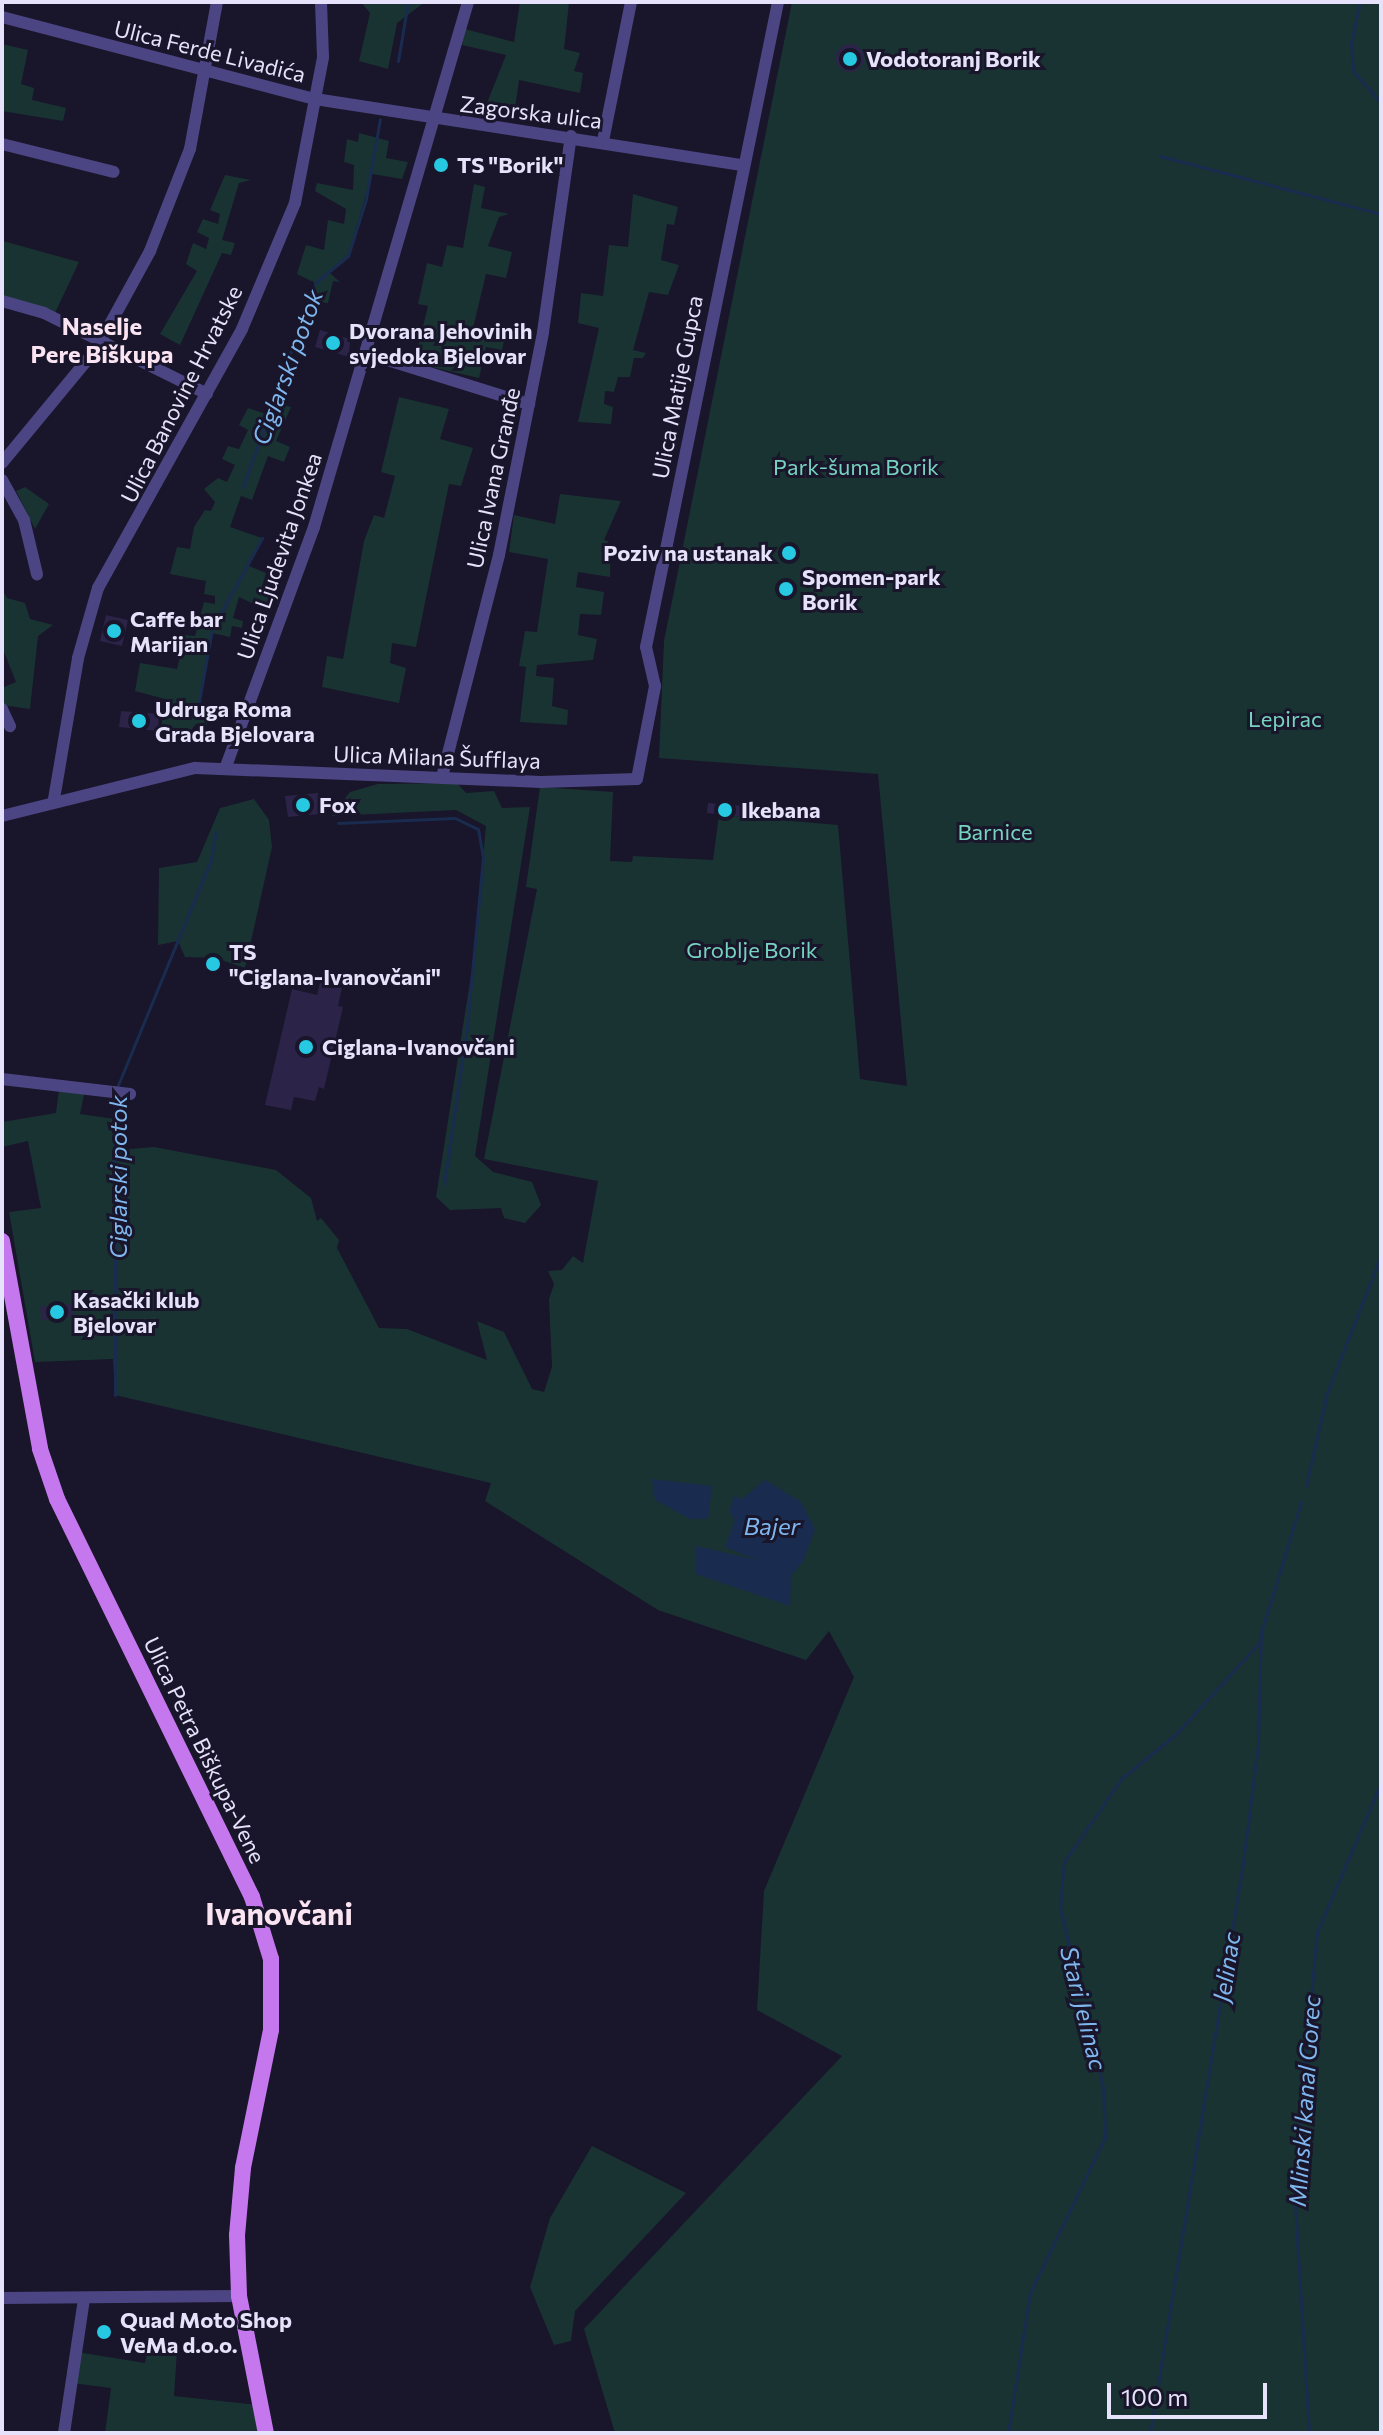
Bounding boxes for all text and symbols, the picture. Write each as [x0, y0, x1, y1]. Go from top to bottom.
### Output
street label: Ulica Ferde Livadića [112, 14, 308, 88]
place label: Vodotoranj Borik [866, 46, 1041, 72]
marker: Vodotoranj Borik [841, 50, 859, 68]
street label: Zagorska ulica [458, 90, 604, 134]
place label: TS "Borik" [457, 152, 563, 178]
marker: TS "Borik" [432, 156, 450, 174]
street label: Ulica Banovine Hrvatske [115, 281, 247, 507]
water label: Ciglarski potok [246, 285, 328, 449]
street label: Ulica Matije Gupca [646, 293, 708, 481]
district label: Naselje Pere Biškupa [31, 312, 173, 368]
place label: Dvorana Jehovinih svjedoka Bjelovar [349, 317, 532, 368]
marker: Dvorana Jehovinih svjedoka Bjelovar [324, 334, 342, 352]
street label: Ulica Ivana Granđe [461, 385, 525, 571]
street label: Ulica Ljudevita Jonkea [231, 449, 327, 663]
park label: Park-šuma Borik [773, 454, 939, 480]
place label: Poziv na ustanak [603, 540, 773, 566]
marker: Poziv na ustanak [780, 544, 798, 562]
place label: Spomen-park Borik [802, 563, 941, 614]
marker: Spomen-park Borik [777, 580, 795, 598]
place label: Caffe bar Marijan [130, 605, 223, 656]
marker: Caffe bar Marijan [105, 622, 123, 640]
place label: Udruga Roma Grada Bjelovara [155, 695, 315, 746]
park label: Lepirac [1248, 706, 1322, 732]
marker: Udruga Roma Grada Bjelovara [130, 712, 148, 730]
street label: Ulica Milana Šufflaya [333, 740, 541, 774]
place label: Fox [319, 792, 356, 818]
marker: Fox [294, 796, 312, 814]
place label: Ikebana [741, 797, 820, 823]
marker: Ikebana [716, 801, 734, 819]
park label: Barnice [957, 819, 1033, 845]
park label: Groblje Borik [686, 937, 818, 963]
place label: TS "Ciglana-Ivanovčani" [229, 938, 441, 990]
marker: TS "Ciglana-Ivanovčani" [204, 955, 222, 973]
place label: Ciglana-Ivanovčani [322, 1034, 515, 1060]
marker: Ciglana-Ivanovčani [297, 1038, 315, 1056]
water label: Ciglarski potok [104, 1095, 132, 1259]
place label: Kasački klub Bjelovar [73, 1286, 200, 1338]
marker: Kasački klub Bjelovar [48, 1303, 66, 1321]
water label: Bajer [744, 1512, 800, 1540]
street label: Ulica Petra Biškupa-Vene [139, 1633, 271, 1867]
district label: Ivanovčani [205, 1895, 353, 1931]
water label: Jelinac [1206, 1930, 1246, 2004]
water label: Stari Jelinac [1055, 1943, 1113, 2073]
water label: Mlinski kanal Gorec [1282, 1994, 1326, 2208]
place label: Quad Moto Shop VeMa d.o.o. [120, 2306, 292, 2358]
marker: Quad Moto Shop VeMa d.o.o. [95, 2323, 113, 2341]
scale bar [1111, 2367, 1271, 2417]
text: 100 m [1121, 2382, 1188, 2411]

